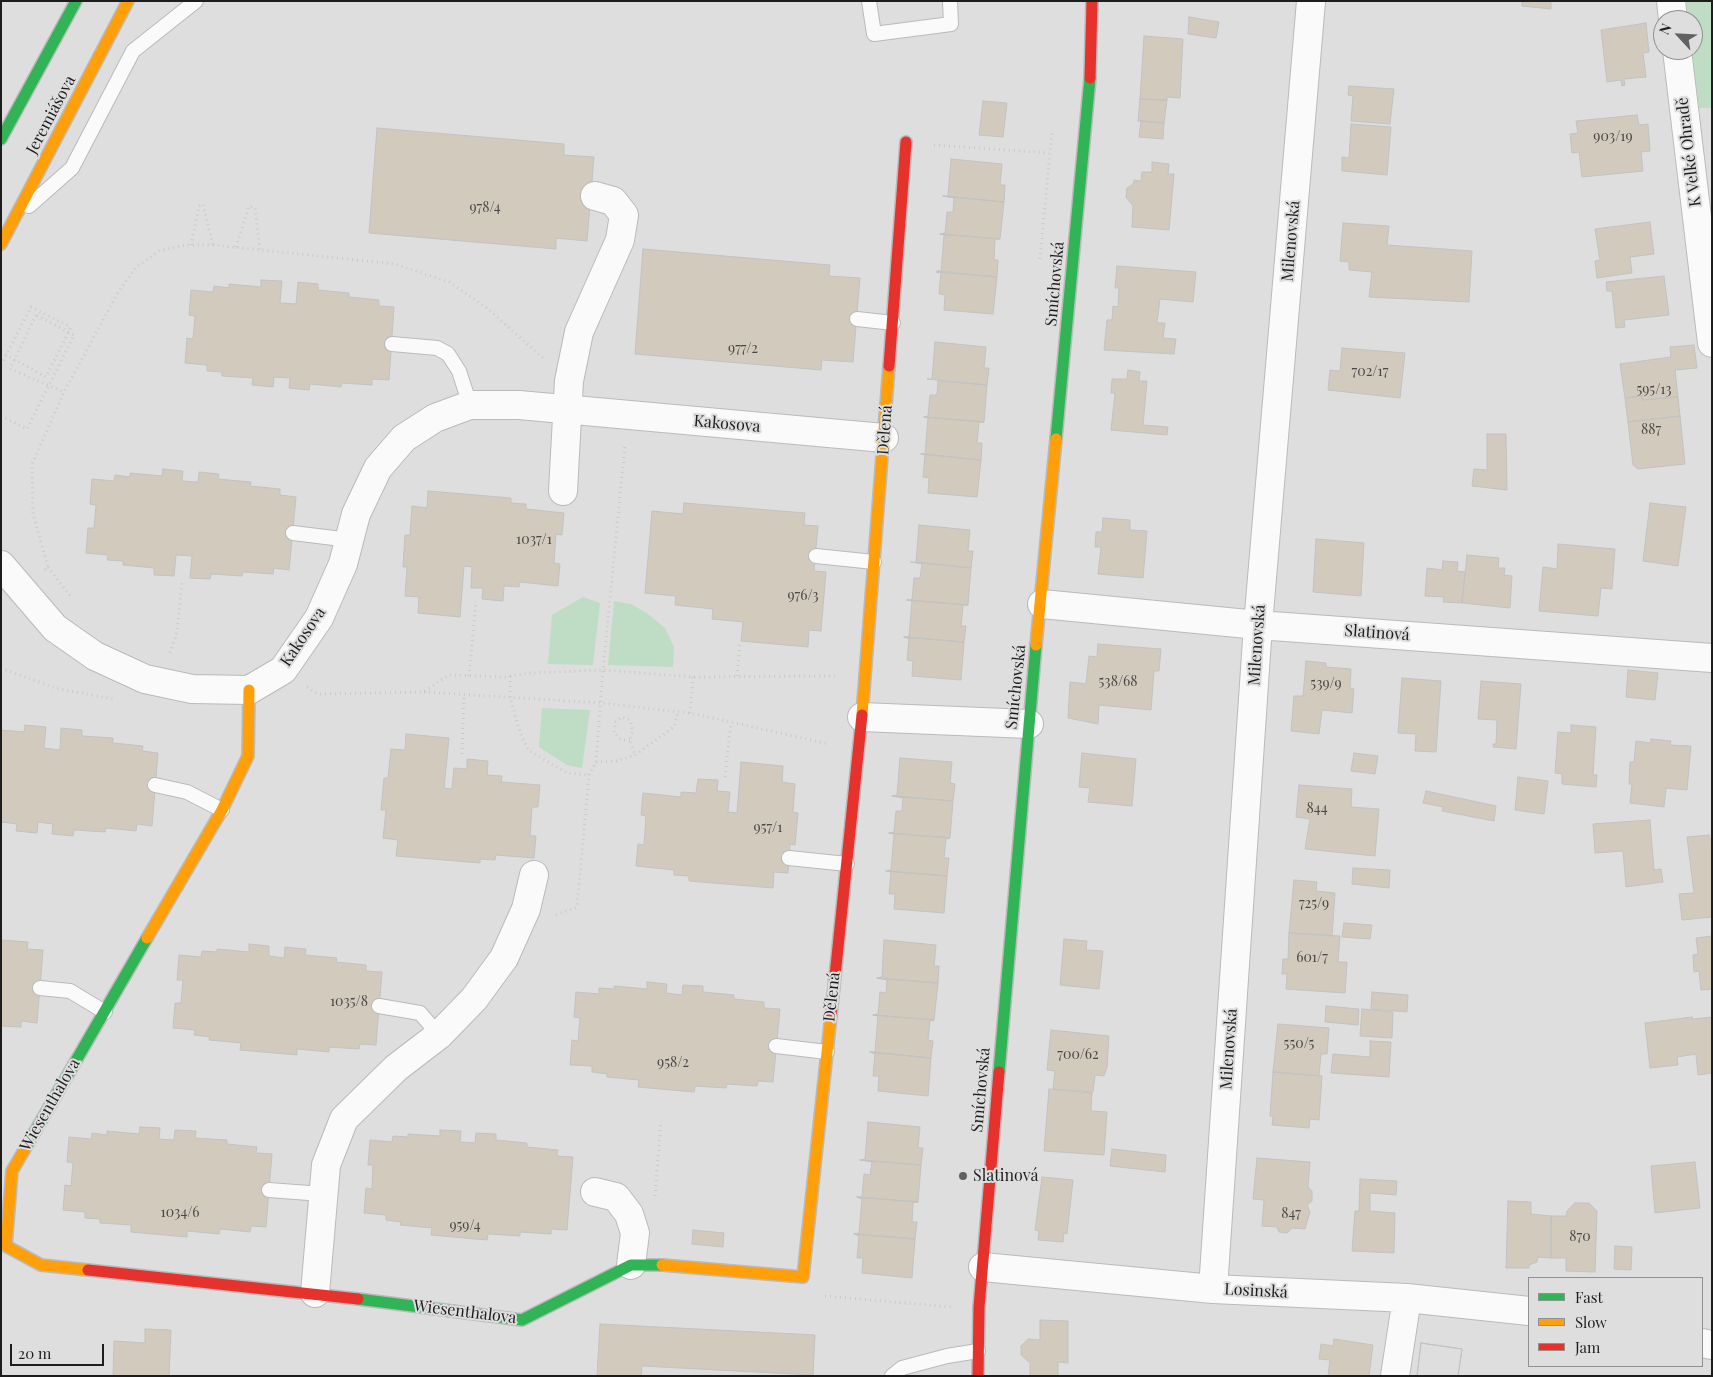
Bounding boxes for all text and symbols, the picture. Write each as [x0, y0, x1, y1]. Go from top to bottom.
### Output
north arrow [1653, 10, 1703, 60]
text: N [1654, 20, 1676, 37]
street label: Jeremiášova [22, 72, 80, 158]
street label: K Velké Ohradě [1673, 96, 1705, 208]
house number: 903/19 [1593, 129, 1633, 145]
house number: 978/4 [469, 200, 501, 216]
street label: Milenovská [1278, 200, 1304, 282]
street label: Smíchovská [1042, 241, 1068, 327]
house number: 977/2 [728, 341, 758, 357]
house number: 702/17 [1352, 364, 1388, 380]
house number: 595/13 [1636, 382, 1672, 398]
street label: Dělená [874, 405, 896, 455]
street label: Kakosova [693, 412, 761, 436]
house number: 887 [1641, 422, 1661, 438]
house number: 1037/1 [516, 532, 552, 548]
house number: 976/3 [787, 588, 819, 604]
street label: Kakosova [276, 604, 330, 670]
street label: Milenovská [1245, 604, 1269, 686]
street label: Slatinová [1344, 621, 1410, 645]
street label: Smíchovská [1002, 644, 1030, 730]
house number: 538/68 [1099, 674, 1137, 690]
house number: 539/9 [1310, 676, 1342, 692]
house number: 844 [1306, 801, 1328, 817]
house number: 957/1 [754, 820, 782, 836]
house number: 725/9 [1299, 896, 1329, 912]
house number: 601/7 [1296, 950, 1328, 966]
street label: Dělená [820, 971, 844, 1023]
house number: 1035/8 [330, 994, 368, 1010]
street label: Milenovská [1217, 1008, 1241, 1090]
house number: 550/5 [1284, 1036, 1314, 1052]
street label: Smíchovská [968, 1047, 994, 1133]
house number: 700/62 [1057, 1047, 1099, 1063]
street label: Wiesenthalova [16, 1055, 84, 1155]
house number: 958/2 [657, 1055, 689, 1071]
place label: Slatinová [973, 1166, 1038, 1186]
marker: Slatinová [957, 1170, 969, 1182]
house number: 1034/6 [160, 1205, 200, 1221]
house number: 847 [1281, 1206, 1301, 1222]
house number: 959/4 [449, 1218, 481, 1234]
house number: 870 [1569, 1229, 1591, 1245]
legend [1528, 1277, 1703, 1367]
street label: Losinská [1224, 1280, 1288, 1302]
text: Fast [1575, 1287, 1603, 1307]
street label: Wiesenthalova [412, 1296, 518, 1328]
text: Slow [1575, 1312, 1607, 1332]
scale bar [12, 1334, 106, 1366]
text: Jam [1575, 1337, 1600, 1357]
text: 20 m [18, 1343, 51, 1363]

